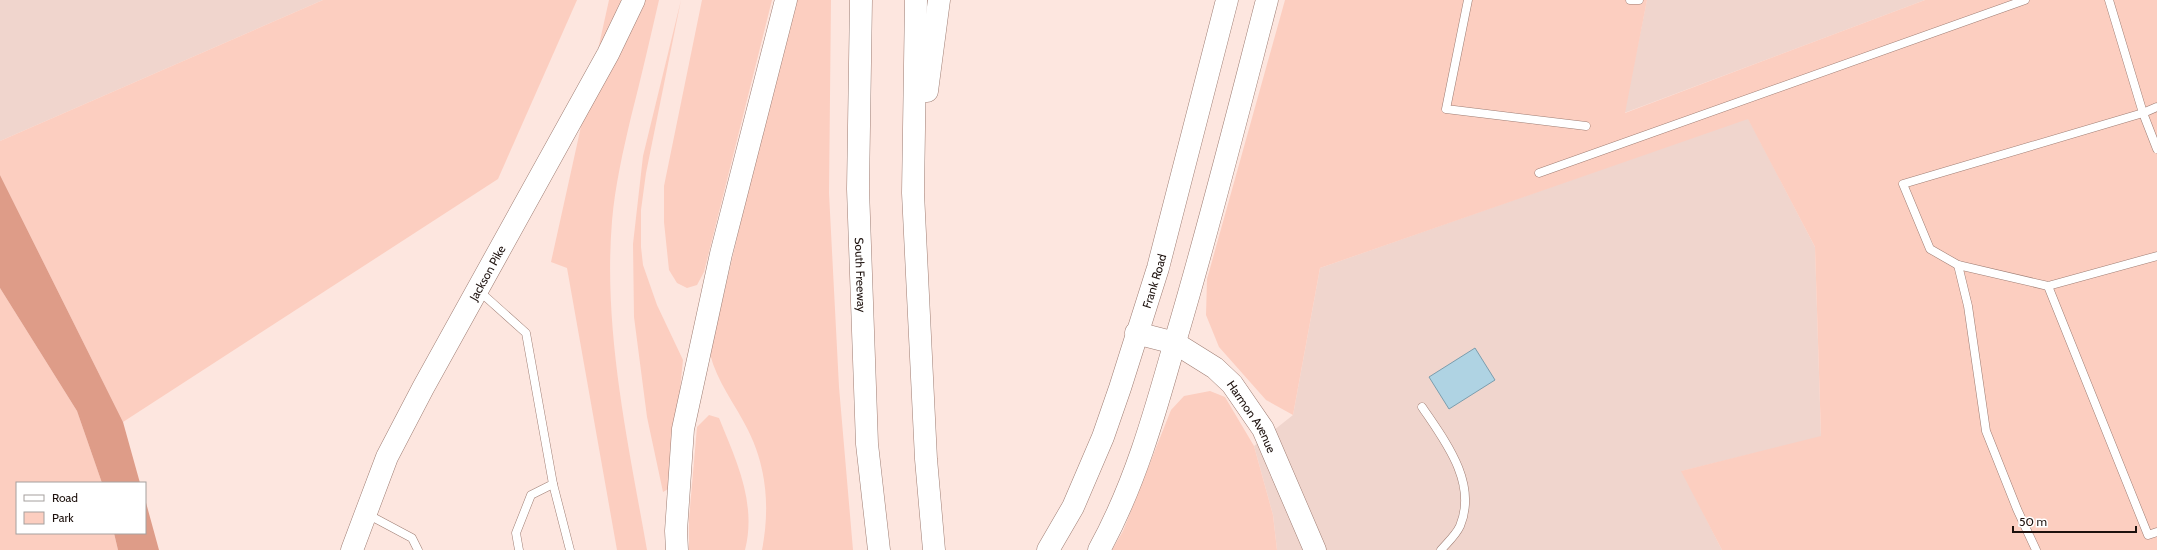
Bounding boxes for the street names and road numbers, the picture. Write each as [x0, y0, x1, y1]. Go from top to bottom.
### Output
street label: South Freeway [852, 237, 870, 313]
street label: Jackson Pike [465, 242, 508, 304]
street label: Frank Road [1138, 252, 1169, 310]
street label: Harmon Avenue [1224, 377, 1280, 455]

